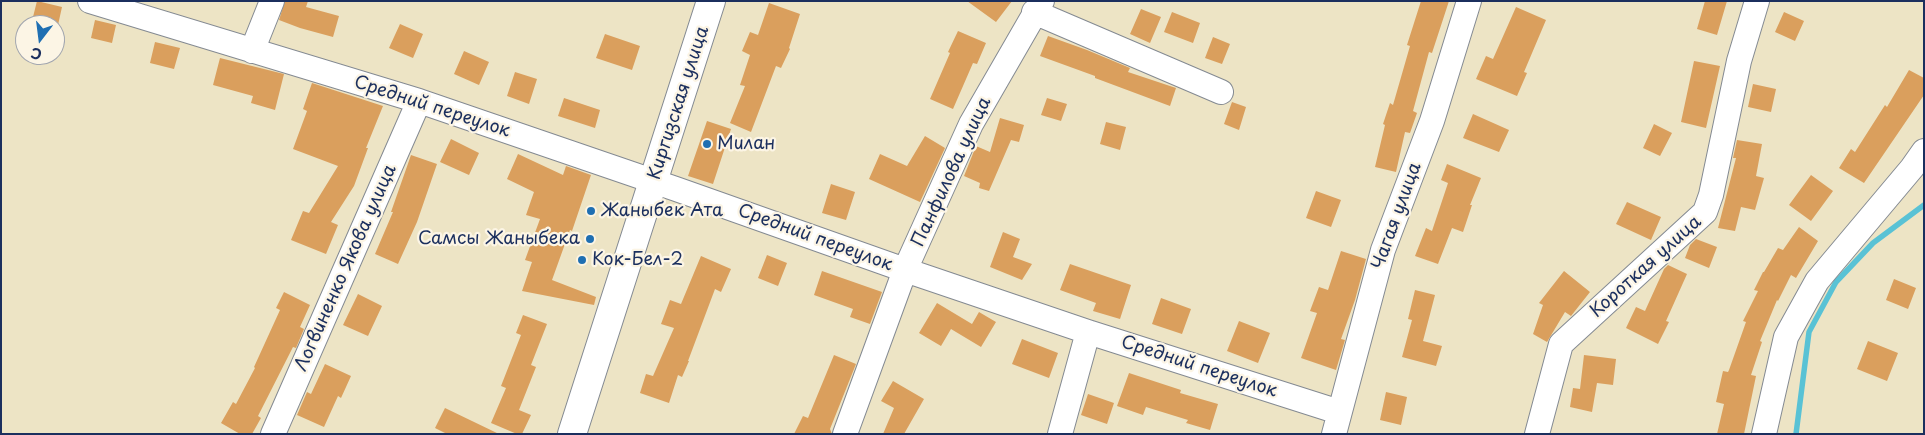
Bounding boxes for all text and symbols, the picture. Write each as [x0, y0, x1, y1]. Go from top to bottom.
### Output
north arrow [15, 15, 65, 65]
street label: Киргизская улица [644, 24, 714, 182]
text: С [28, 43, 44, 66]
street label: Средний переулок [351, 72, 513, 142]
street label: Панфилова улица [908, 94, 996, 250]
place label: Милан [717, 133, 775, 155]
marker: Милан [701, 138, 713, 150]
street label: Чагая улица [1368, 160, 1426, 272]
street label: Логвиненко Якова улица [291, 161, 401, 375]
place label: Жаныбек Ата [601, 200, 723, 222]
street label: Средний переулок [735, 200, 895, 276]
marker: Жаныбек Ата [585, 205, 597, 217]
street label: Короткая улица [1586, 211, 1706, 323]
place label: Самсы Жаныбека [418, 228, 580, 250]
marker: Самсы Жаныбека [584, 233, 596, 245]
place label: Кок-Бел-2 [592, 249, 683, 271]
marker: Кок-Бел-2 [576, 254, 588, 266]
street label: Средний переулок [1118, 332, 1280, 402]

